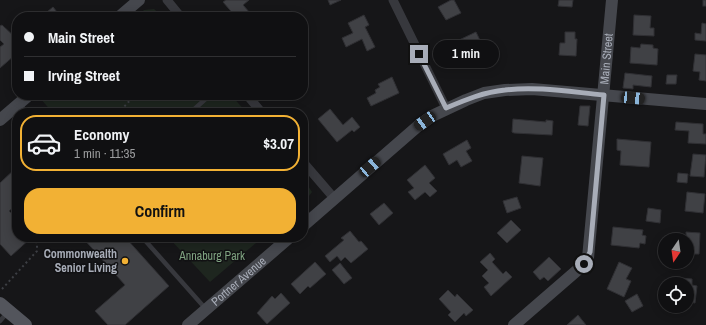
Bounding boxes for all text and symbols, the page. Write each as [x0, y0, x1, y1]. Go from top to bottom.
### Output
text: Main Street [48, 27, 114, 48]
street label: Main Street [596, 32, 617, 85]
callout: 1 min [433, 40, 499, 68]
route end [410, 45, 428, 63]
text: 1 min [452, 45, 480, 62]
text: Irving Street [48, 65, 120, 86]
car [621, 91, 645, 105]
car [412, 109, 438, 133]
text: Economy [74, 124, 129, 145]
icon: car [26, 125, 62, 161]
text: $3.07 [263, 133, 294, 154]
text: 1 min · 11:35 [74, 145, 135, 162]
car [357, 155, 383, 179]
button: Confirm [24, 188, 296, 234]
north arrow [658, 233, 694, 269]
map controls [658, 233, 694, 313]
place label: Commonwealth Senior Living [44, 246, 117, 276]
park label: Annaburg Park [178, 248, 245, 264]
street label: Portner Avenue [208, 253, 270, 309]
route start [575, 255, 593, 273]
marker: Commonwealth Senior Living [120, 256, 130, 266]
button: locate [658, 277, 694, 313]

